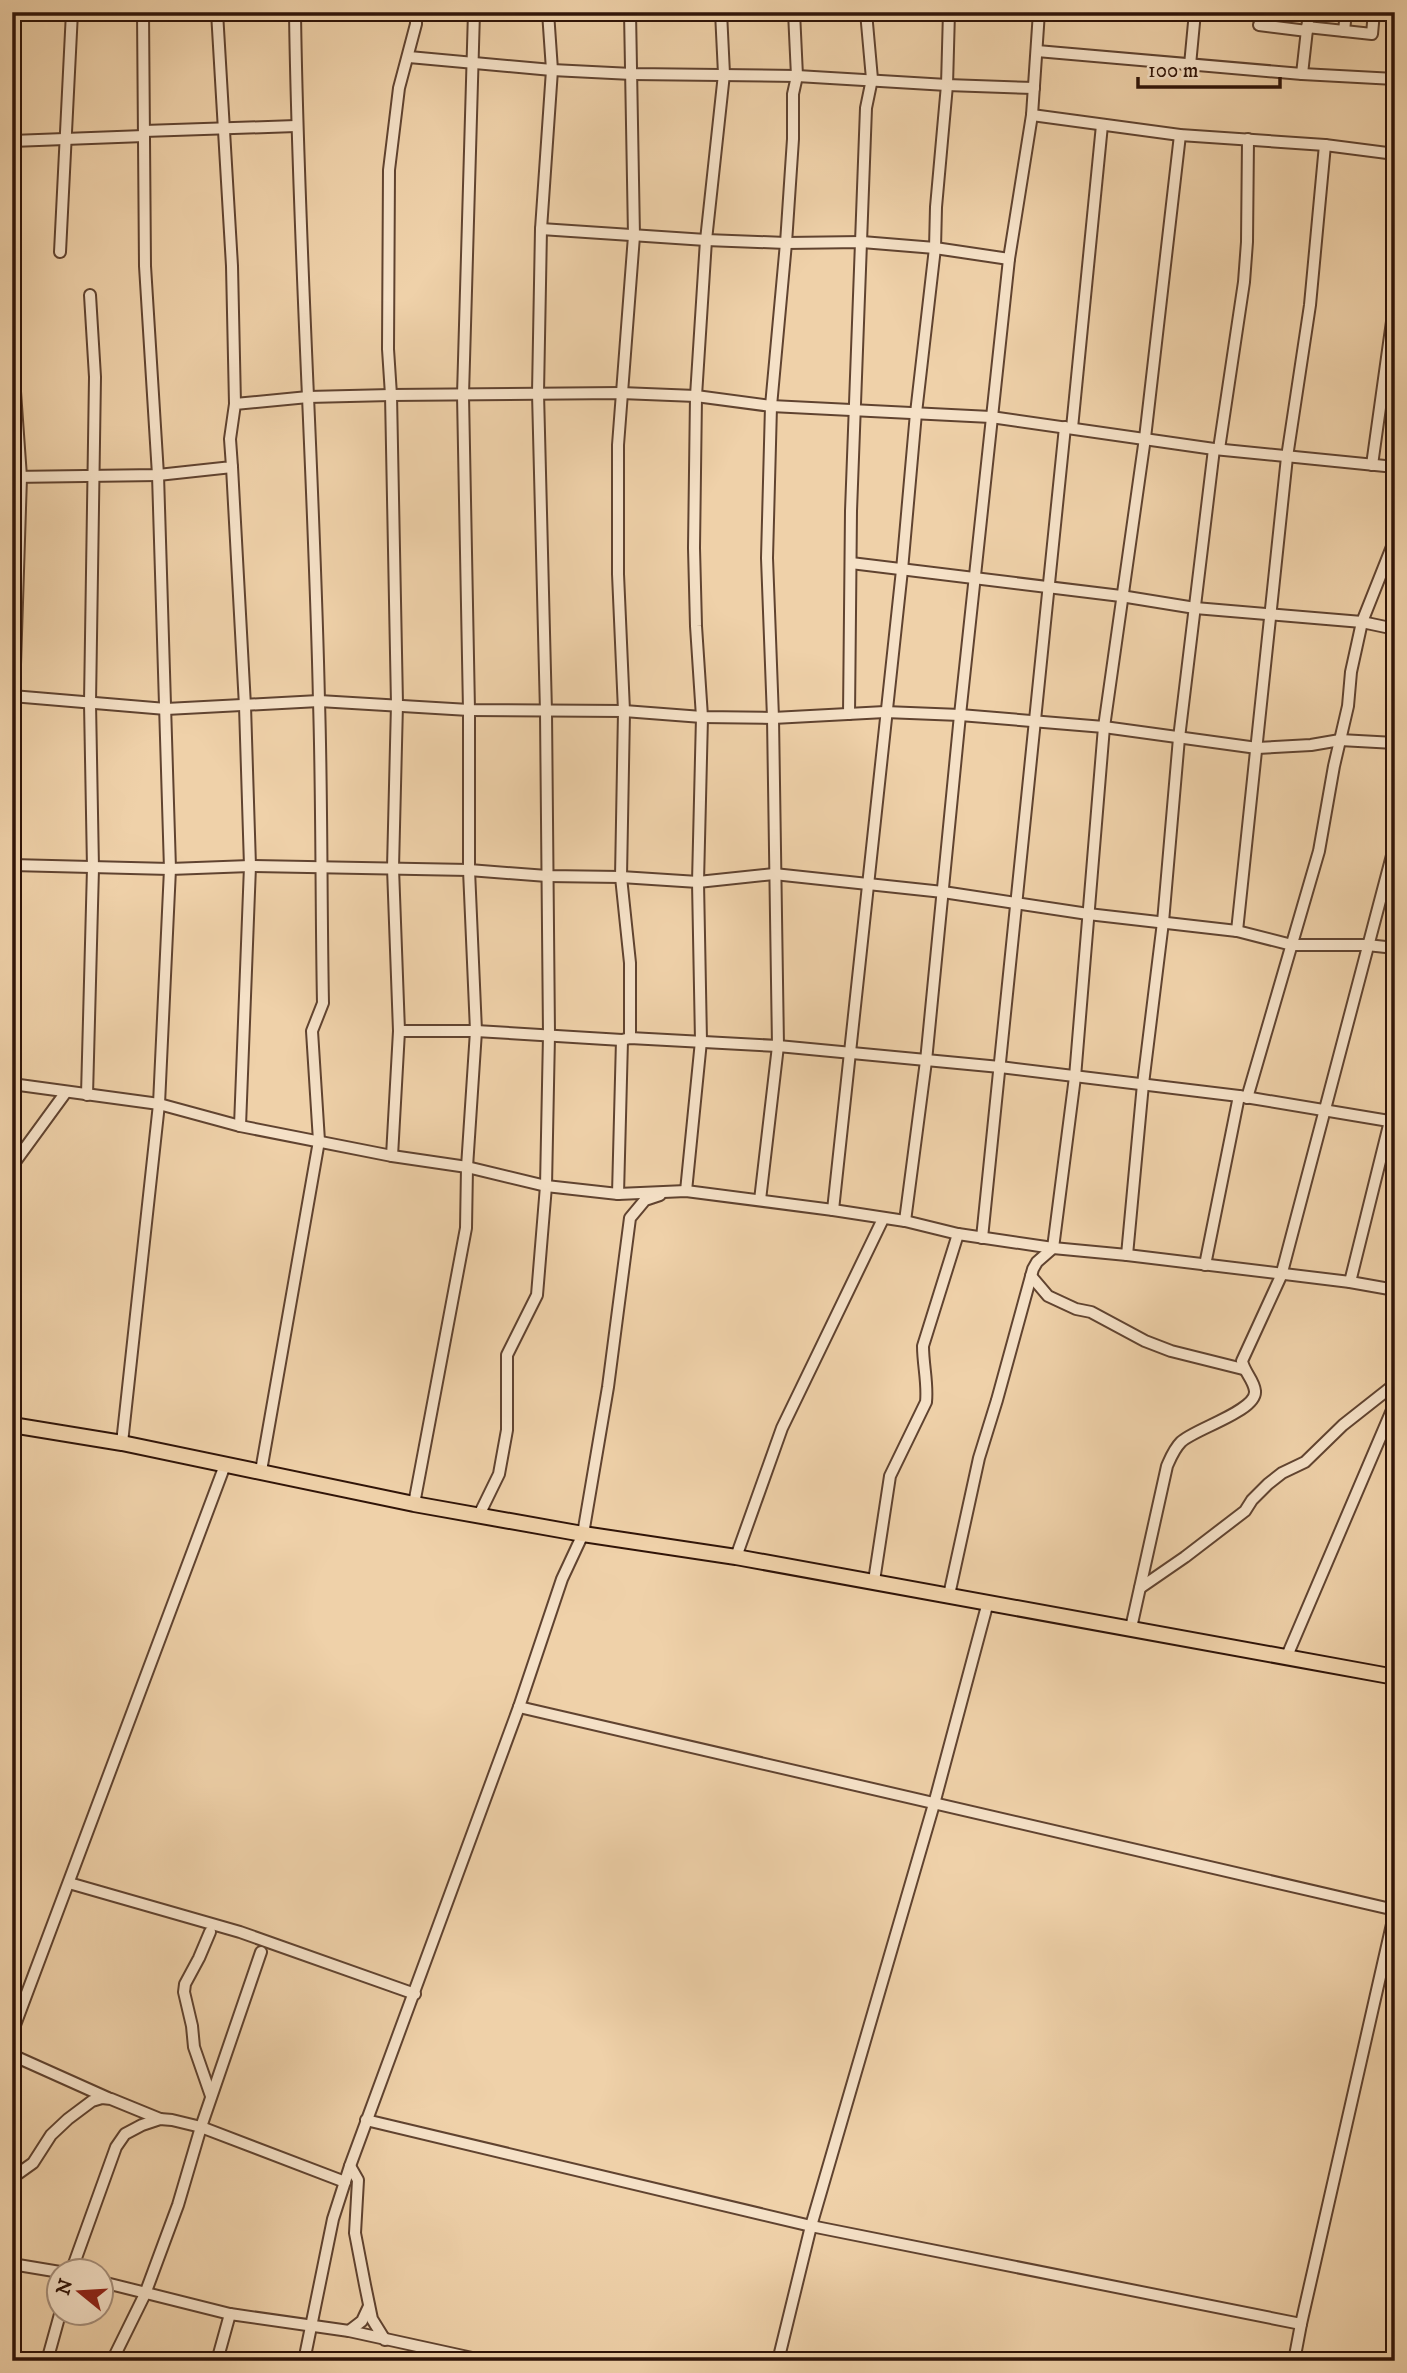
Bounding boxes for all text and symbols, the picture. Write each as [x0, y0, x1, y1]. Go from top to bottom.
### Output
scale bar [1138, 46, 1279, 90]
text: 100 m [1148, 58, 1199, 84]
north arrow [46, 2258, 116, 2328]
text: N [52, 2276, 79, 2298]

